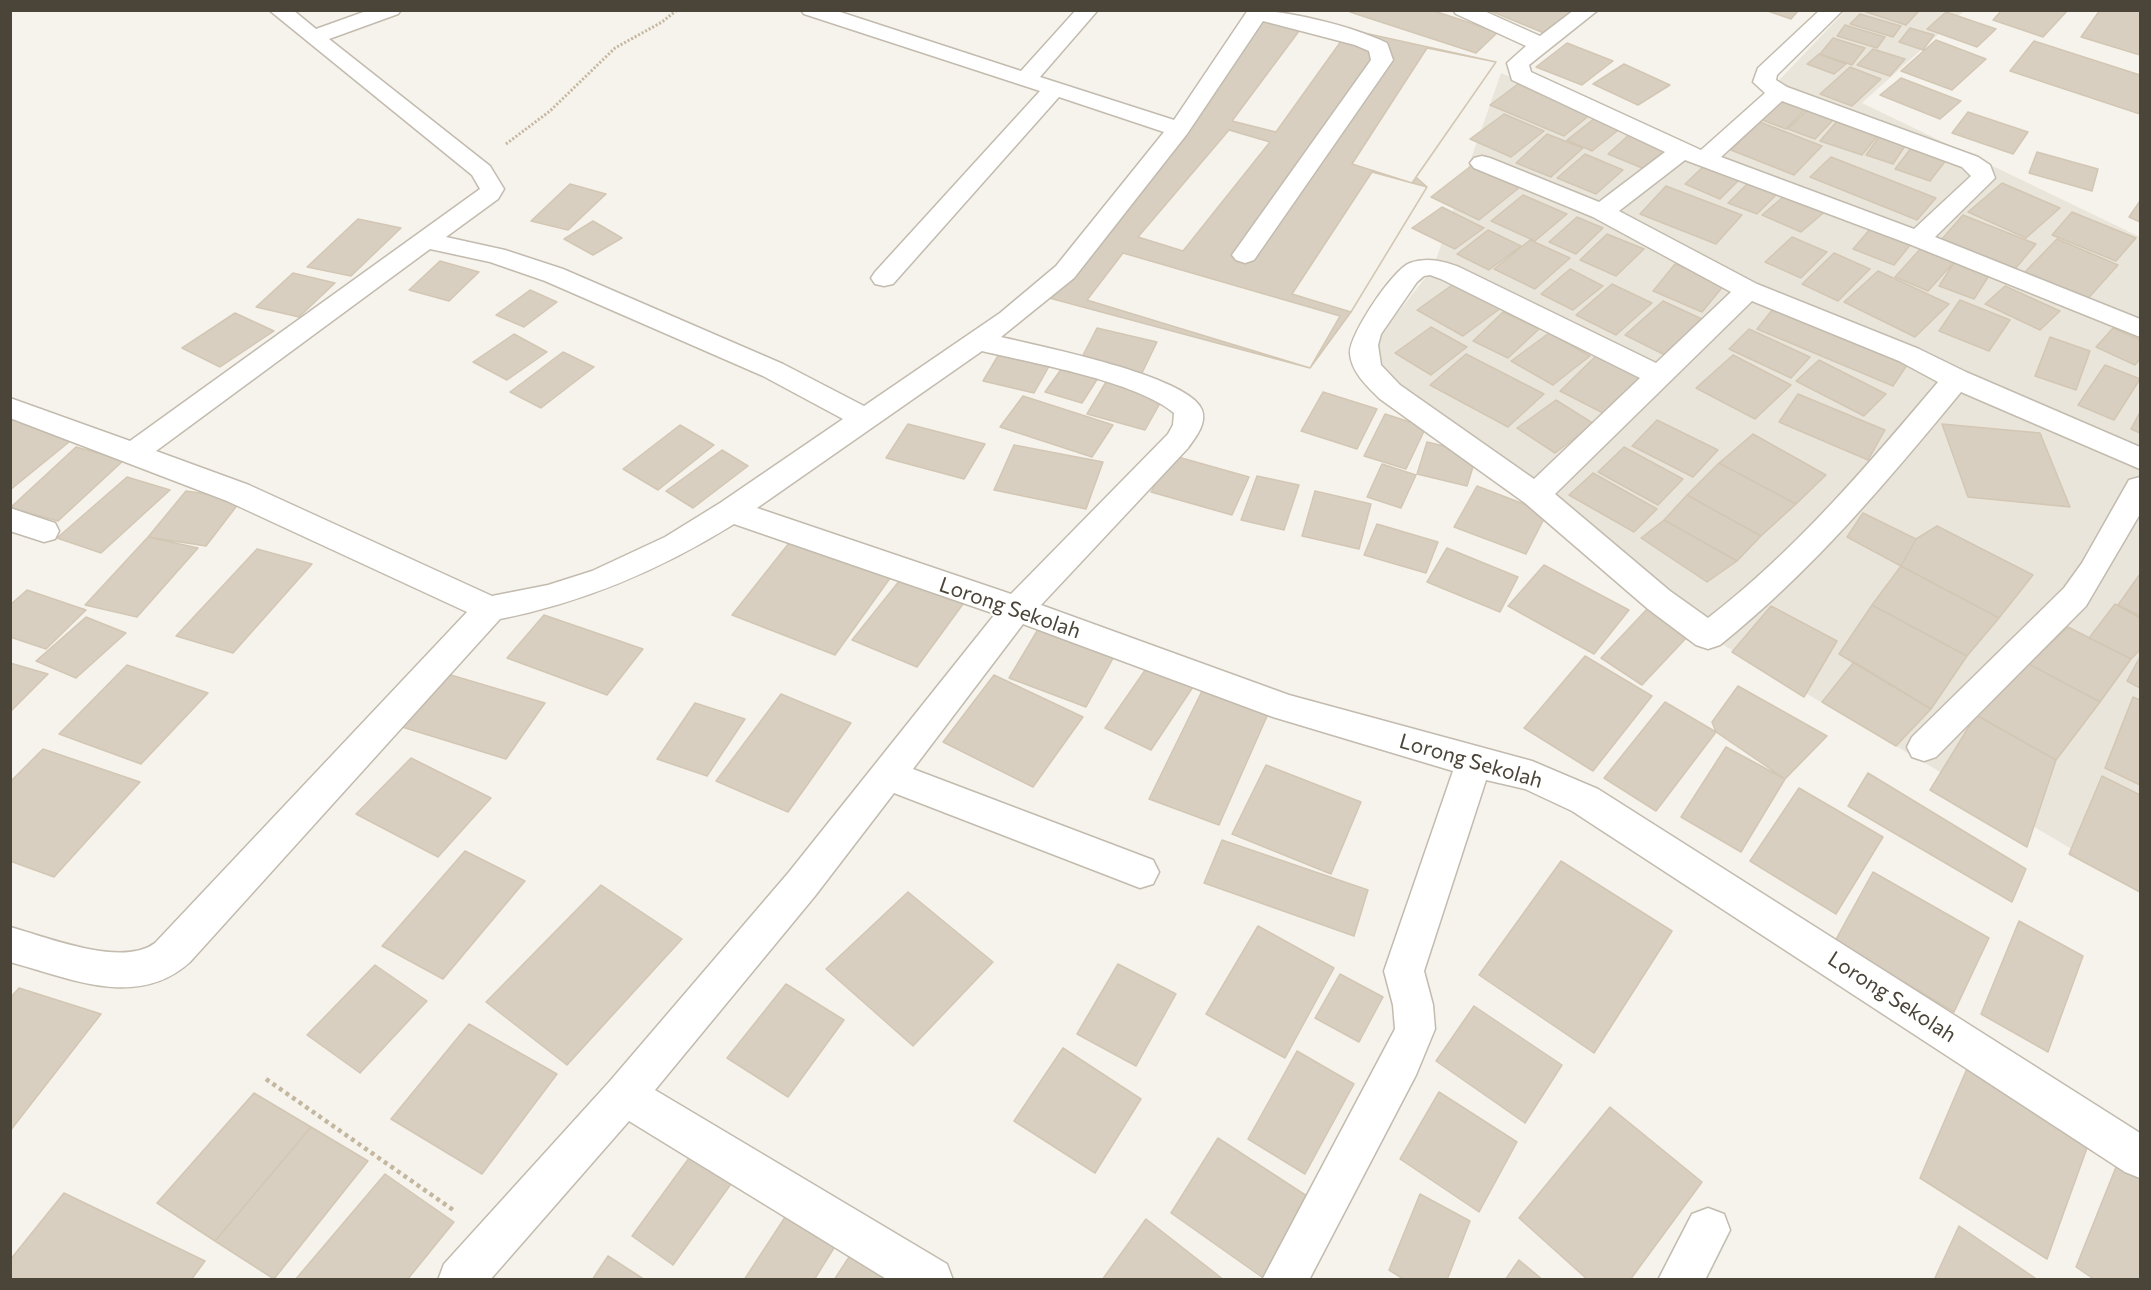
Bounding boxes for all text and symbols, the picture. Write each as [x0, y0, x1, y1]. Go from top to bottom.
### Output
street label: Lorong Sekolah [936, 572, 1084, 644]
street label: Lorong Sekolah [1397, 729, 1545, 793]
street label: Lorong Sekolah [1823, 946, 1961, 1048]

